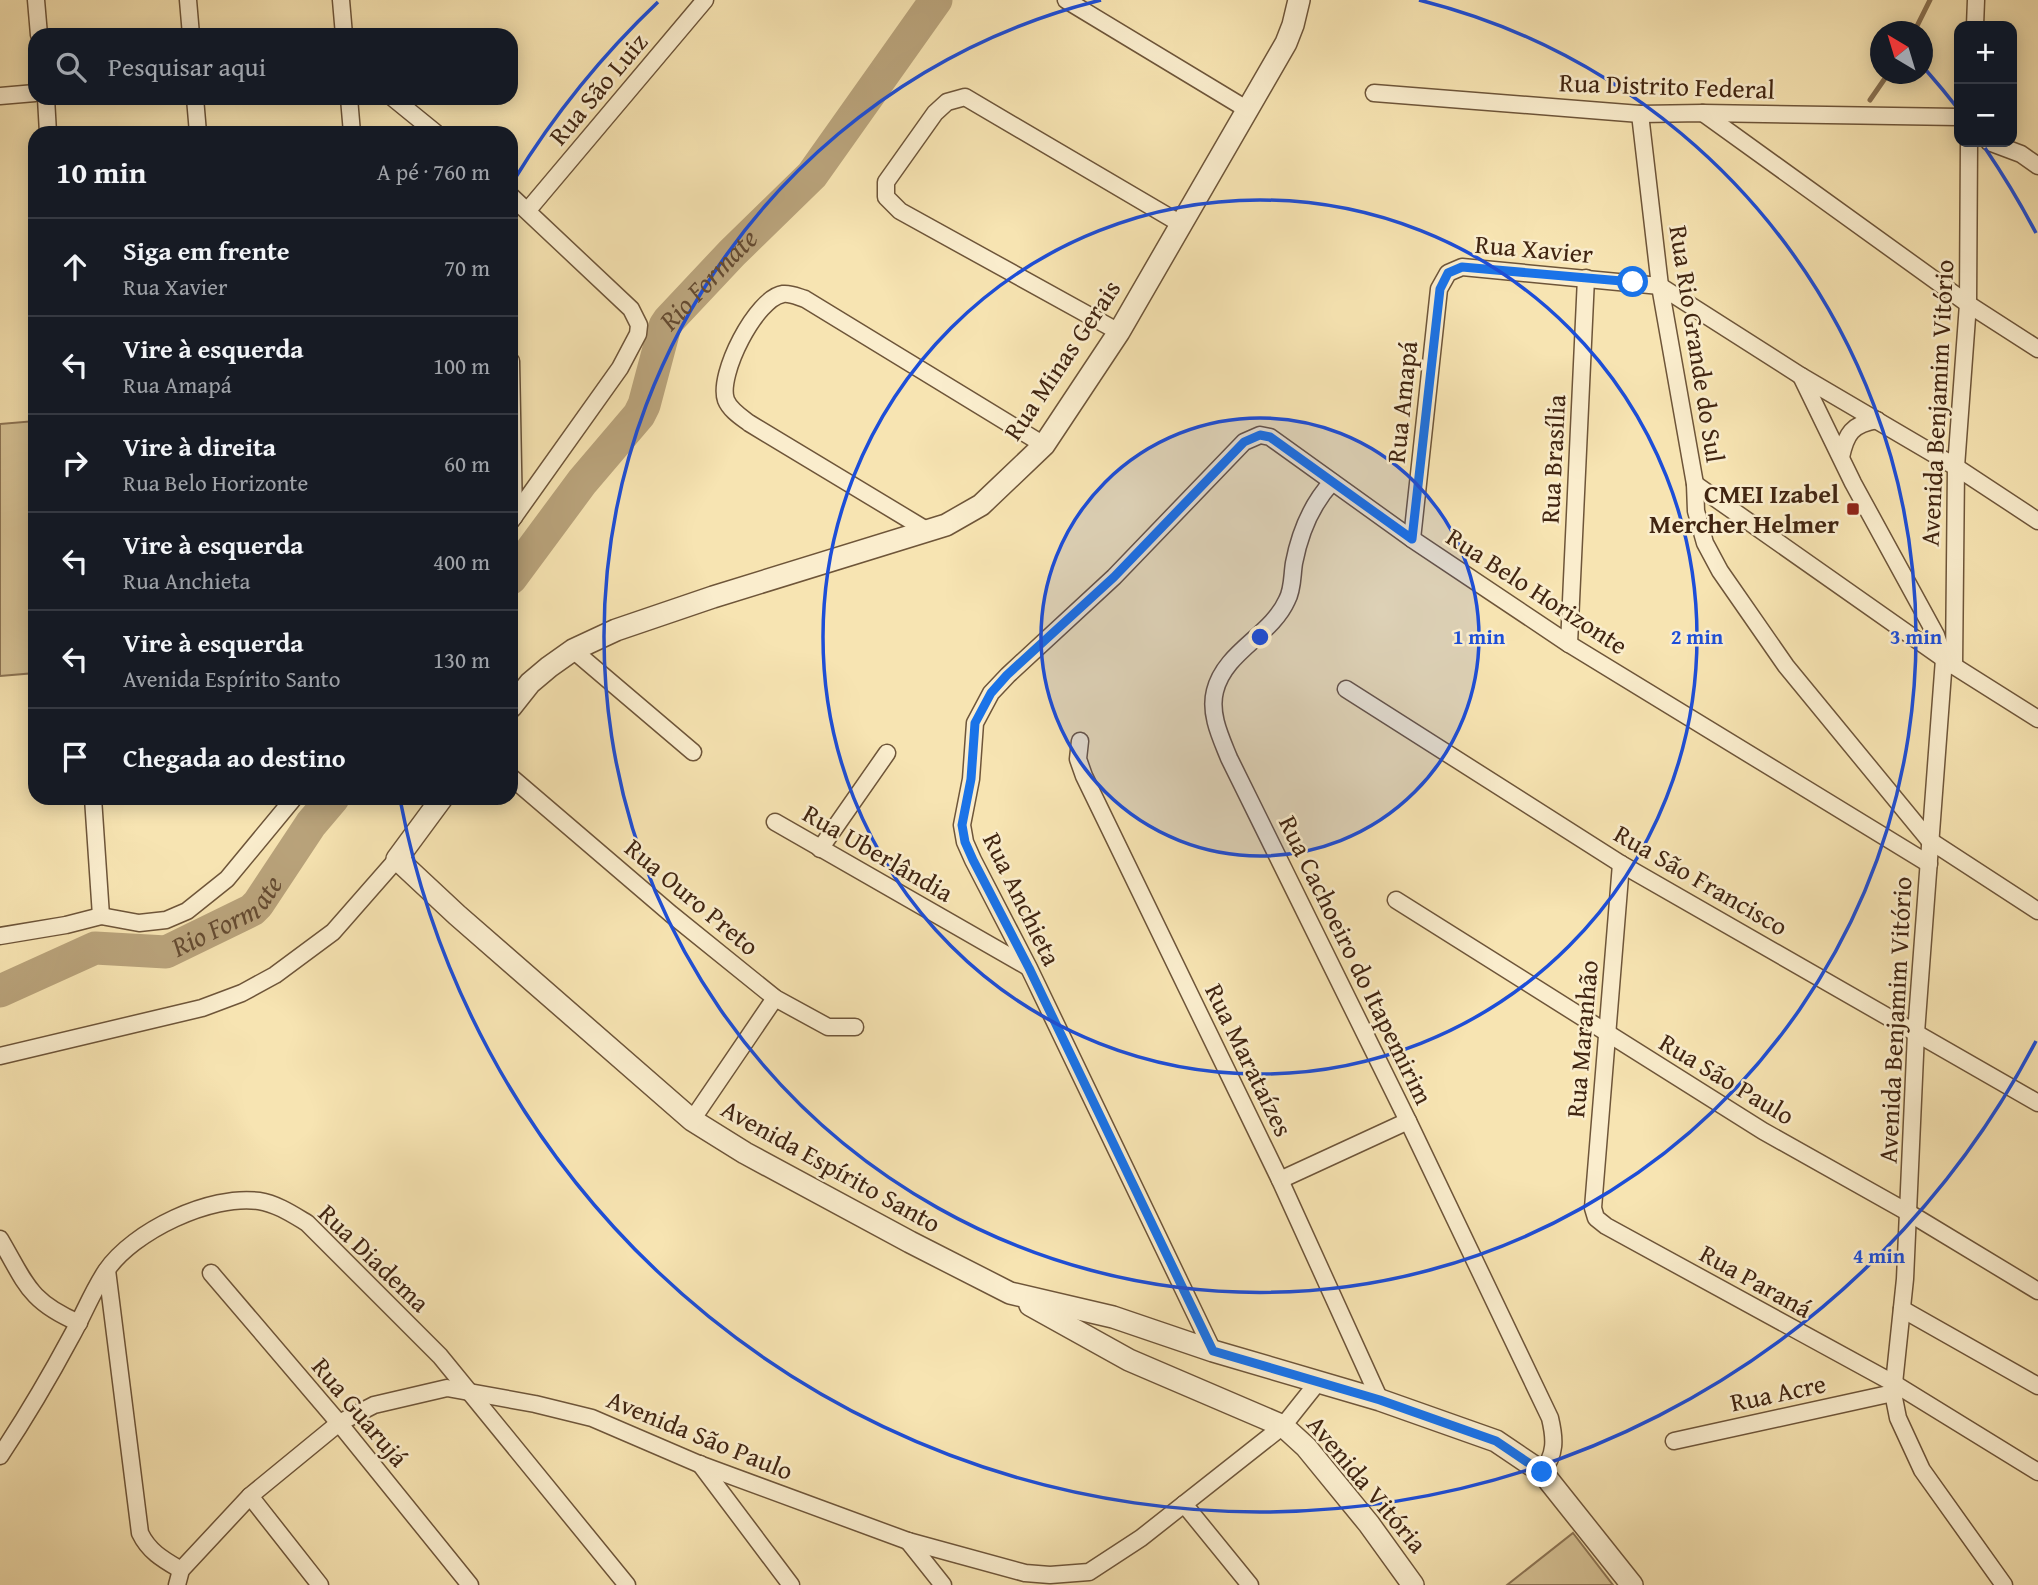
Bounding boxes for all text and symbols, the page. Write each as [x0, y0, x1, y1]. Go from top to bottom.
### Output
north arrow [1870, 21, 1933, 84]
map controls [1954, 21, 2017, 147]
button: + [1954, 21, 2017, 84]
street label: Rua São Luiz [539, 24, 656, 153]
search box [28, 28, 518, 105]
text: Pesquisar aqui [108, 47, 266, 86]
icon: search [52, 48, 90, 86]
street label: Rua Distrito Federal [1558, 62, 1776, 109]
button: − [1954, 84, 2017, 147]
text: 10 min [56, 150, 146, 194]
text: A pé · 760 m [377, 155, 490, 188]
water label: Rio Formate [648, 218, 766, 340]
street label: Rua Rio Grande do Sul [1659, 222, 1736, 465]
street label: Rua Xavier [1473, 224, 1595, 273]
text: Siga em frente [123, 231, 290, 270]
icon: ahead [56, 248, 94, 286]
text: 70 m [444, 251, 490, 284]
street label: Avenida Benjamim Vitório [1910, 259, 1963, 547]
route start [1617, 266, 1648, 297]
text: Rua Xavier [123, 270, 228, 303]
street label: Rua Minas Gerais [993, 272, 1130, 448]
text: Vire à esquerda [123, 329, 304, 368]
street label: Rua Amapá [1376, 338, 1427, 465]
icon: left [56, 346, 94, 384]
text: 100 m [433, 349, 490, 382]
text: Rua Amapá [123, 368, 232, 401]
street label: Rua Brasília [1530, 393, 1575, 524]
text: Vire à direita [123, 427, 276, 466]
icon: right [56, 444, 94, 482]
text: 60 m [444, 447, 490, 480]
text: Rua Belo Horizonte [123, 466, 308, 499]
place label: CMEI Izabel Mercher Helmer [1649, 474, 1839, 543]
marker: CMEI Izabel Mercher Helmer [1845, 501, 1861, 517]
street label: Rua Belo Horizonte [1439, 517, 1636, 664]
text: Vire à esquerda [123, 525, 304, 564]
icon: left [56, 542, 94, 580]
text: 400 m [433, 545, 490, 578]
text: Rua Anchieta [123, 564, 251, 597]
text: 1 min [1453, 621, 1506, 652]
text: 2 min [1671, 621, 1724, 652]
text: 3 min [1890, 621, 1943, 652]
text: Vire à esquerda [123, 623, 304, 662]
centre of rings [1248, 625, 1272, 649]
icon: left [56, 640, 94, 678]
text: 130 m [433, 643, 490, 676]
text: Avenida Espírito Santo [123, 662, 340, 695]
icon: arrive [56, 738, 94, 776]
text: Chegada ao destino [123, 738, 346, 777]
street label: Rua Uberlândia [796, 794, 961, 912]
street label: Rua Cachoeiro do Itapemirim [1269, 808, 1444, 1111]
street label: Rua São Francisco [1607, 814, 1795, 945]
street label: Rua Anchieta [973, 825, 1072, 973]
street label: Rua Ouro Preto [617, 829, 768, 965]
water label: Rio Formate [163, 866, 292, 967]
street label: Avenida Benjamim Vitório [1868, 876, 1921, 1164]
street label: Rua Maranhão [1555, 958, 1608, 1119]
street label: Rua Marataízes [1196, 977, 1303, 1143]
street label: Rua São Paulo [1652, 1023, 1802, 1134]
street label: Avenida Espírito Santo [714, 1089, 948, 1242]
street label: Rua Diadema [310, 1194, 439, 1321]
street label: Rua Paraná [1693, 1234, 1820, 1328]
text: 4 min [1853, 1240, 1906, 1271]
street label: Rua Guarujá [303, 1348, 418, 1476]
street label: Rua Acre [1726, 1363, 1829, 1422]
street label: Avenida São Paulo [601, 1379, 799, 1490]
street label: Avenida Vitória [1298, 1406, 1437, 1562]
route end [1526, 1456, 1557, 1487]

